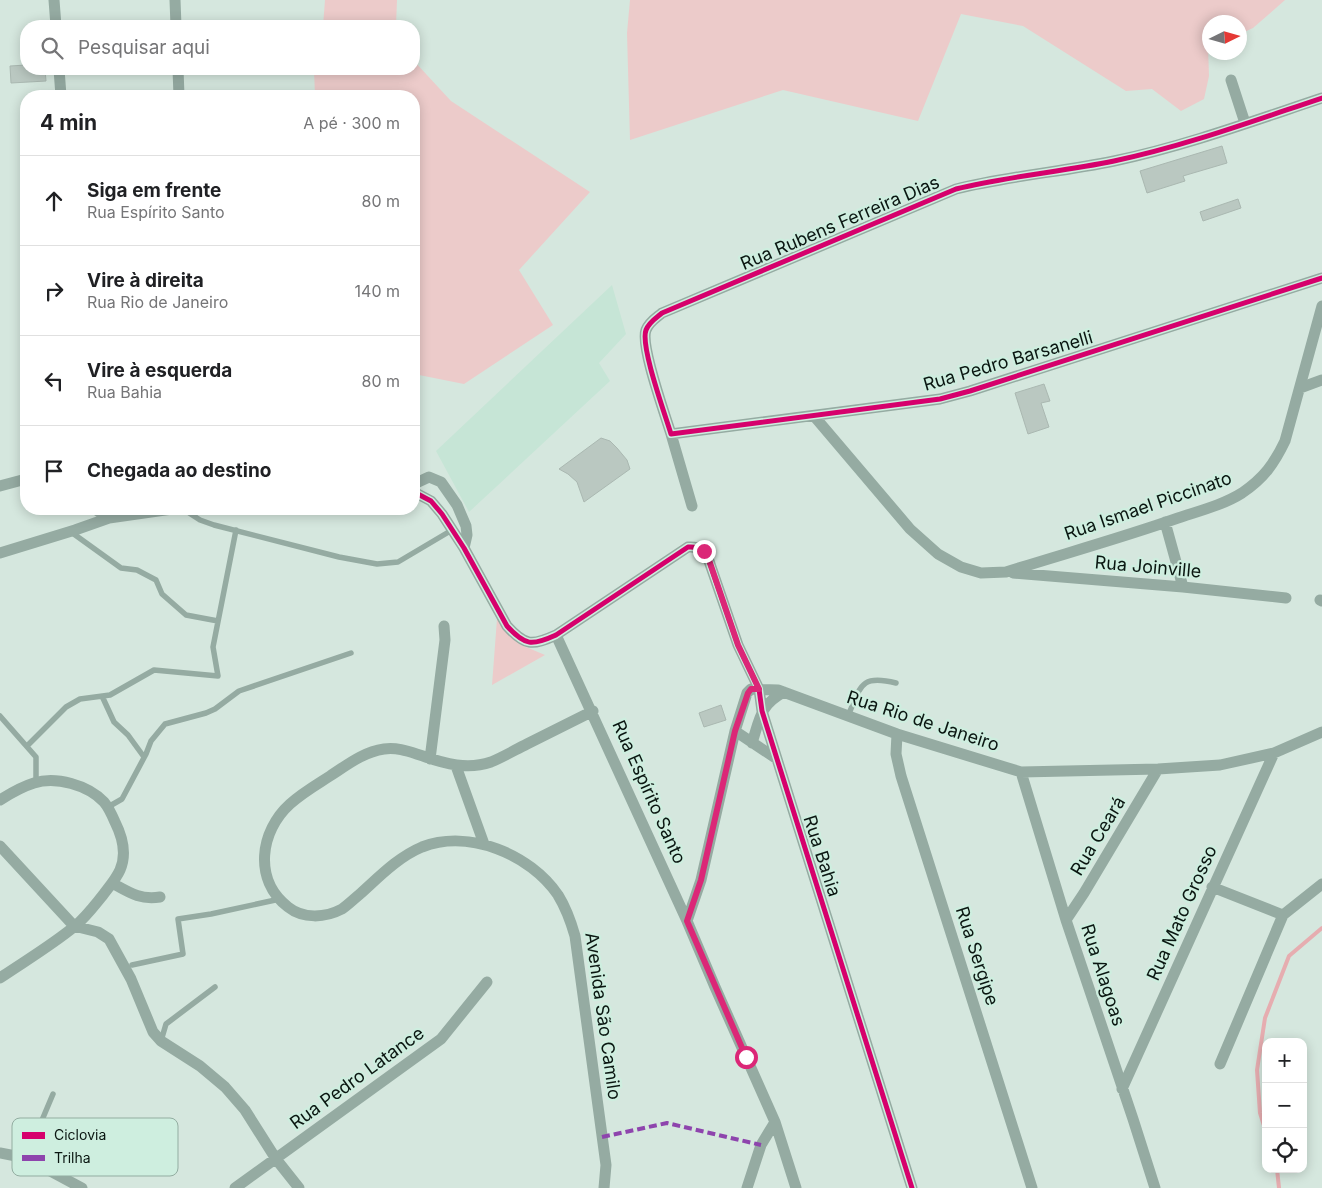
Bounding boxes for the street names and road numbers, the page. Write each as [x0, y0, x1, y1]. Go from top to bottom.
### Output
street label: Rua Rubens Ferreira Dias [737, 171, 942, 274]
street label: Rua Pedro Barsanelli [921, 326, 1095, 395]
street label: Rua Ismael Piccinato [1061, 467, 1234, 544]
street label: Rua Joinville [1094, 551, 1202, 582]
street label: Rua Rio de Janeiro [844, 686, 1002, 755]
street label: Rua Espírito Santo [608, 717, 691, 867]
street label: Rua Ceará [1066, 793, 1129, 879]
street label: Rua Bahia [799, 812, 846, 899]
street label: Rua Mato Grosso [1142, 842, 1221, 984]
street label: Rua Sergipe [952, 904, 1003, 1008]
street label: Rua Alagoas [1077, 921, 1130, 1028]
street label: Avenida São Camilo [581, 931, 626, 1101]
street label: Rua Pedro Latance [286, 1022, 428, 1133]

